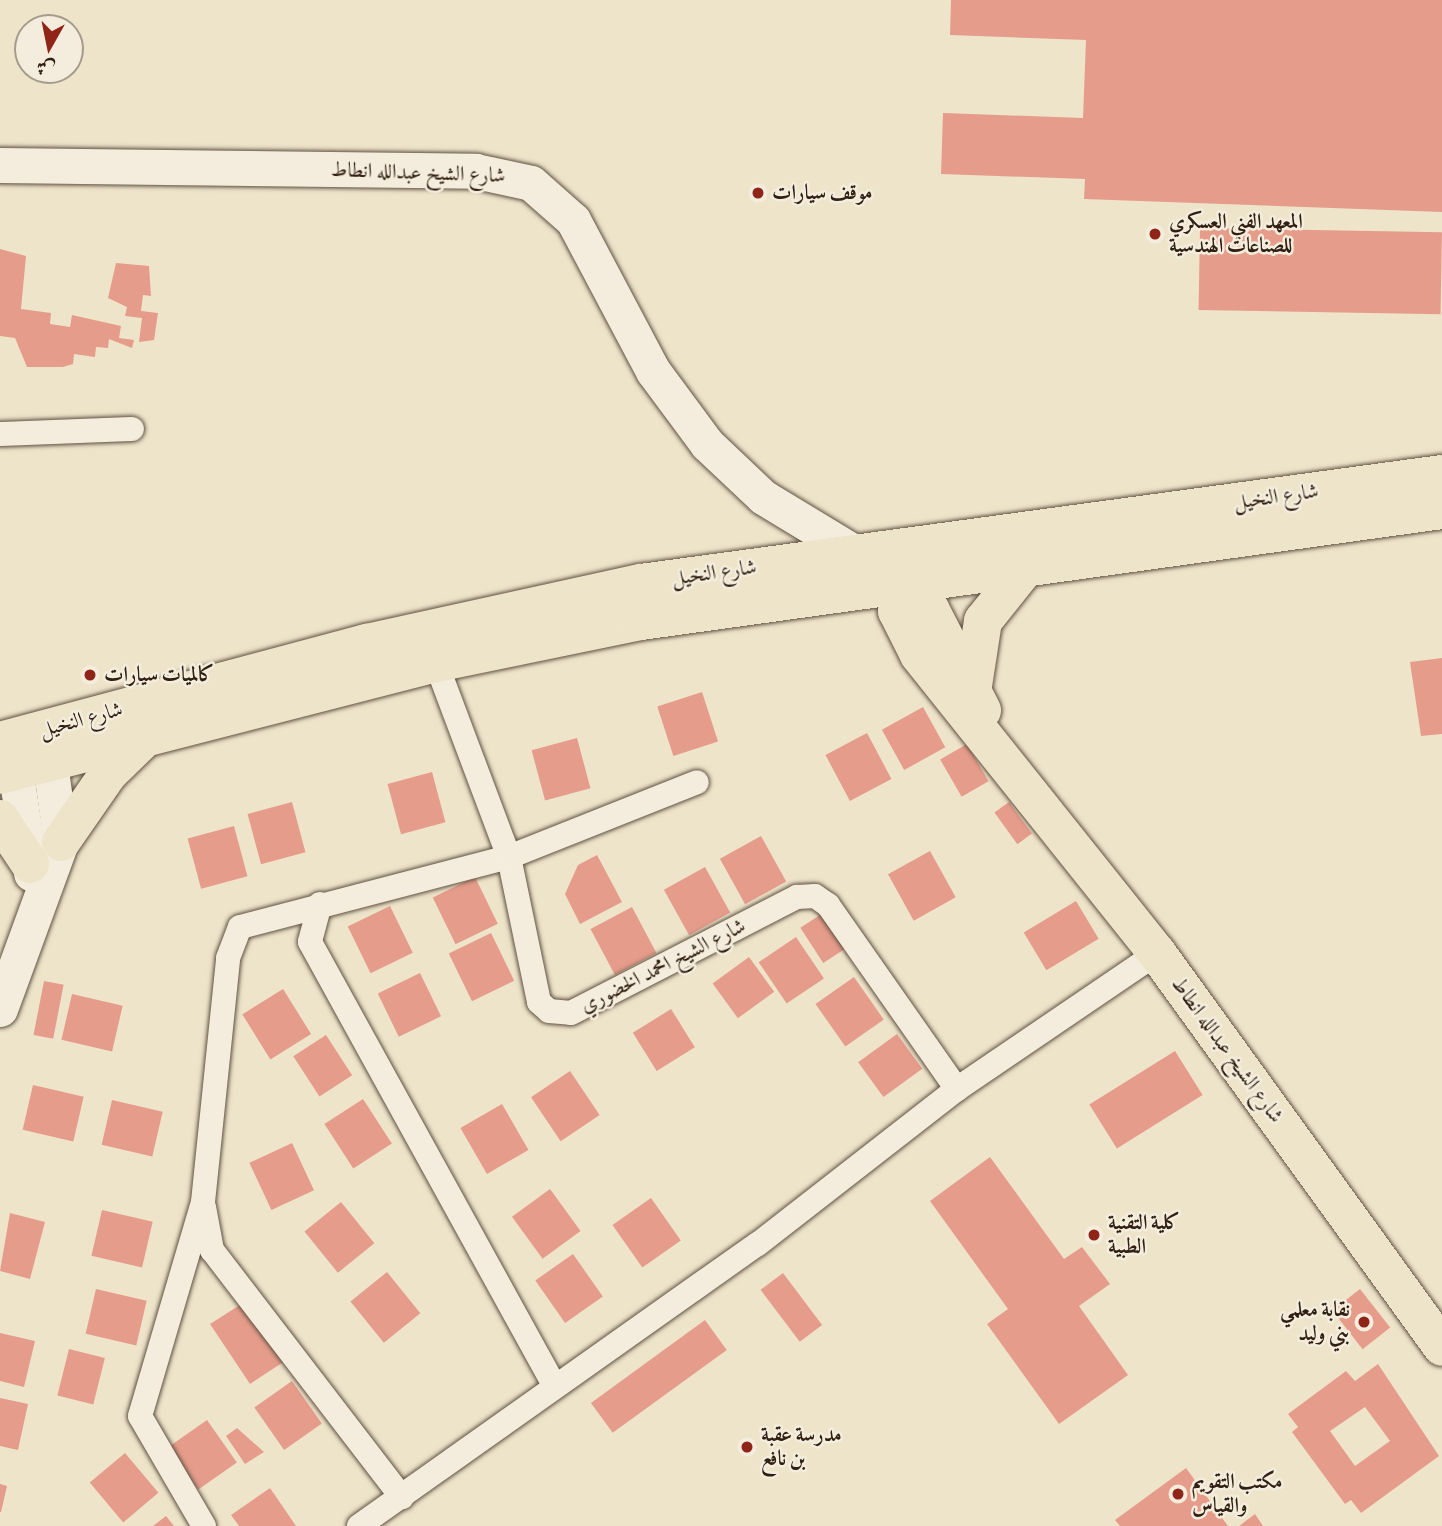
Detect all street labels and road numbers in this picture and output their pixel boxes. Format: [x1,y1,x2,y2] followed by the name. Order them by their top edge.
[330,157,506,189] street label: شارع الشيخ عبدالله انطاط
[1232,479,1320,515] street label: شارع النخيل
[670,555,758,591] street label: شارع النخيل
[36,697,126,743] street label: شارع النخيل
[576,913,750,1019] street label: شارع الشيخ امحمد الخضوري
[1165,972,1289,1128] street label: شارع الشيخ عبدالله انطاط

